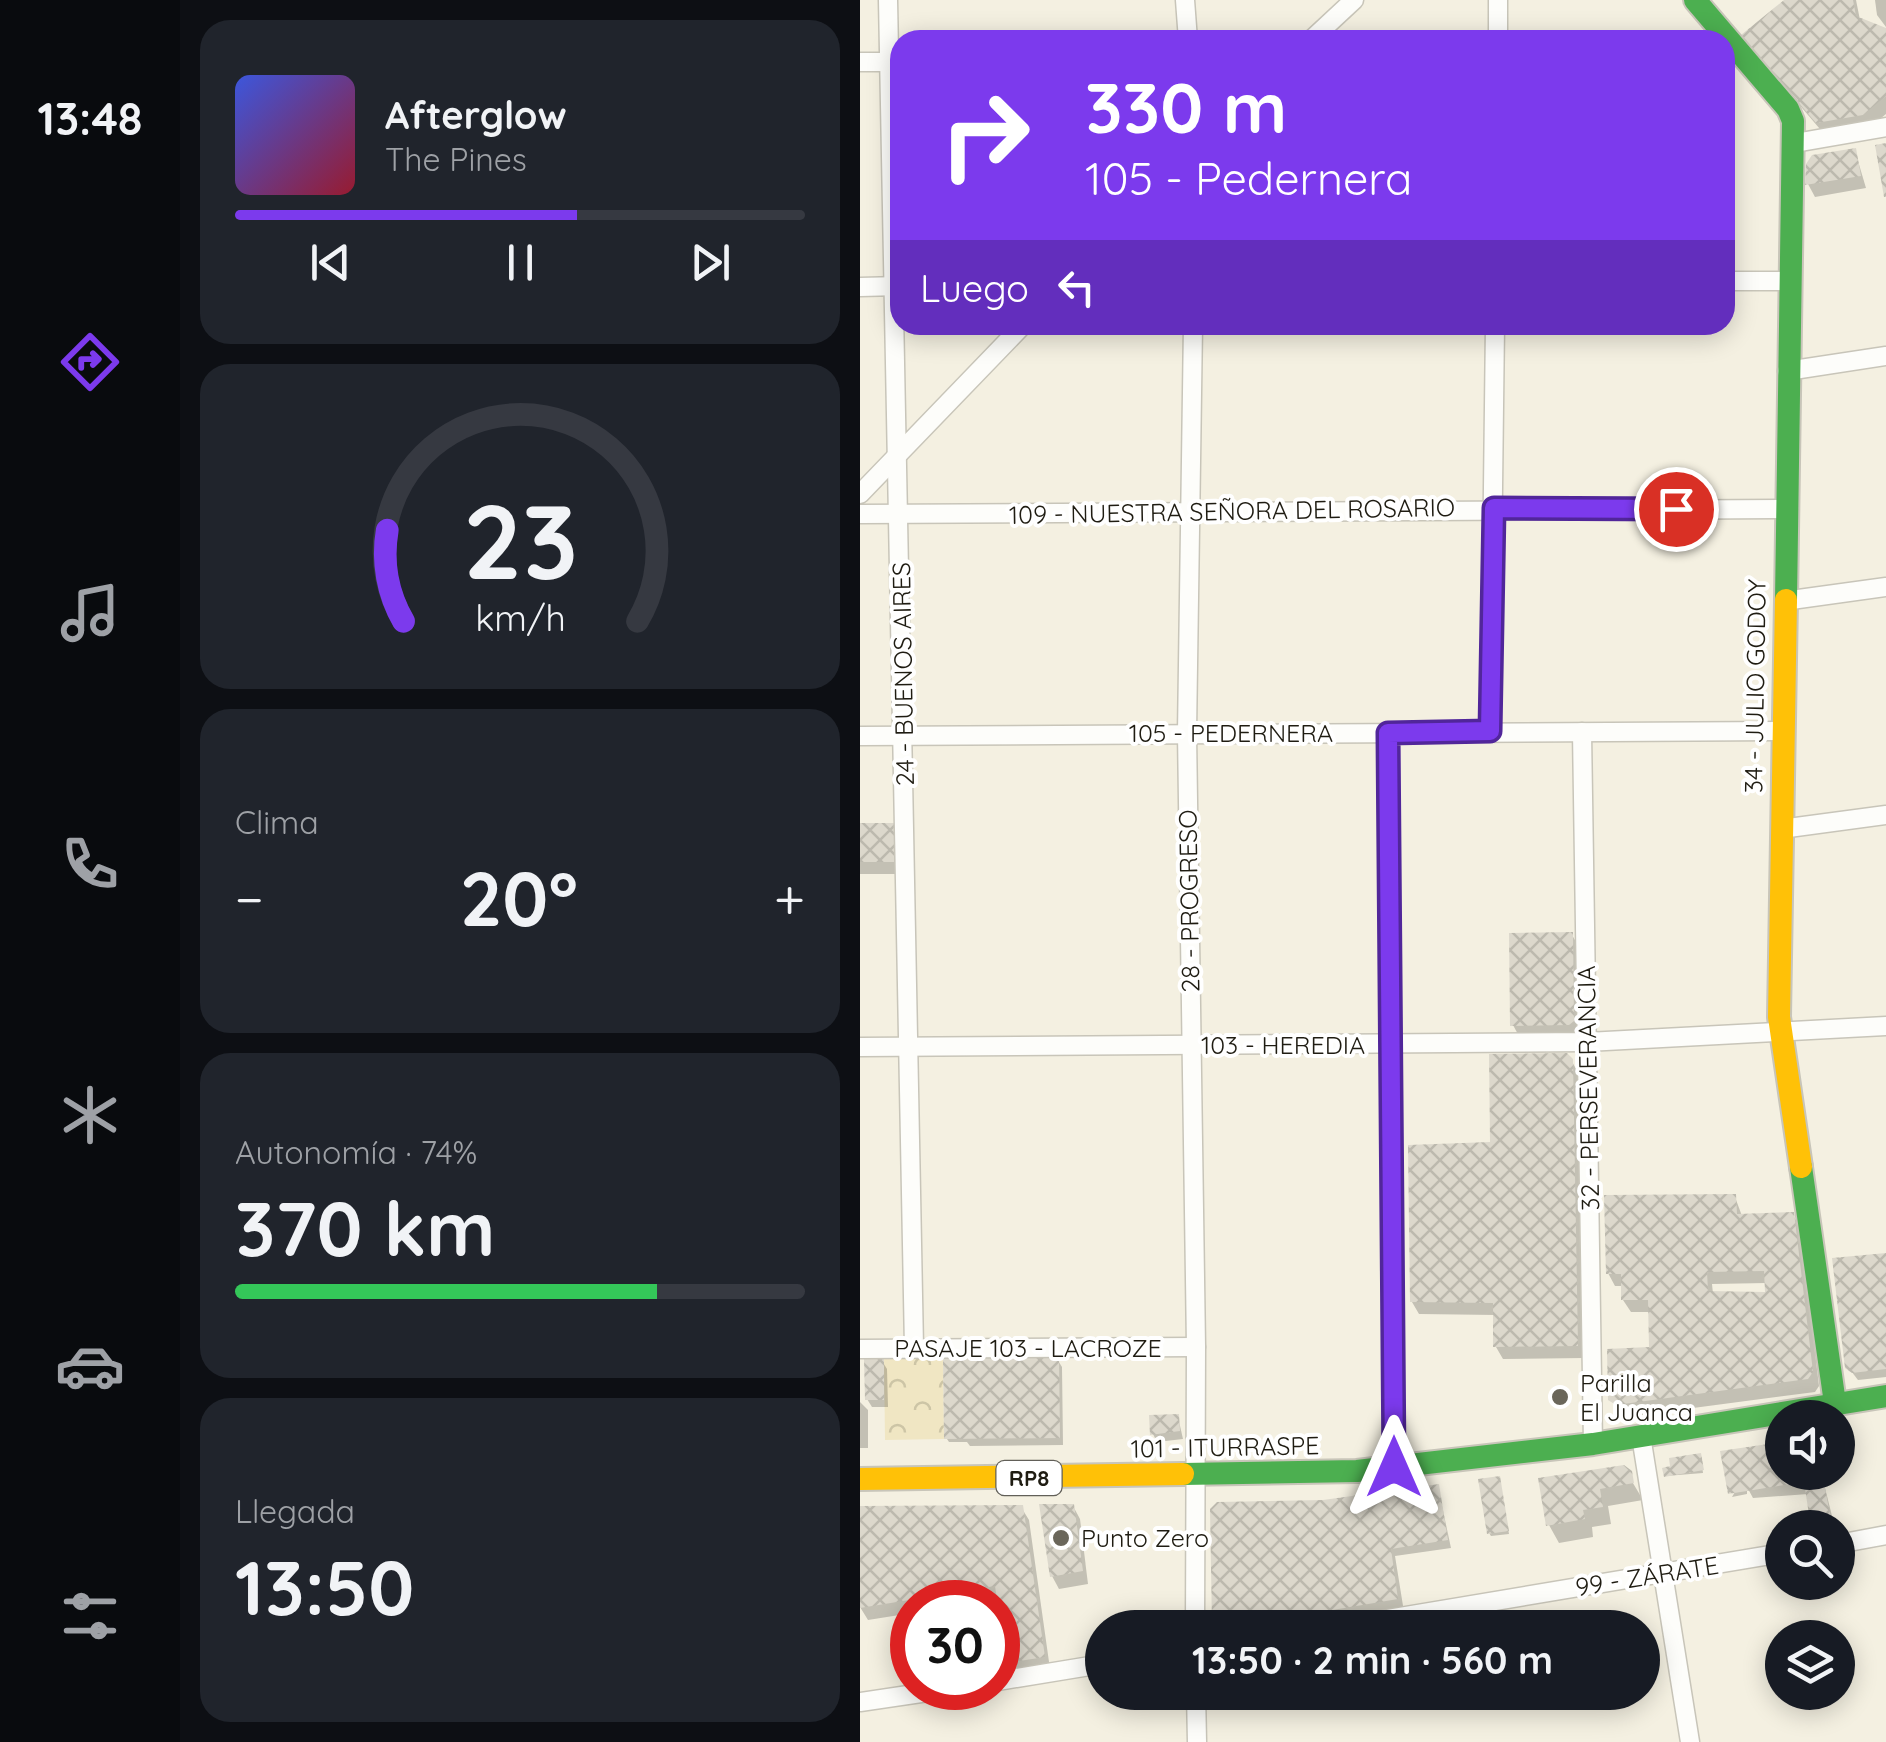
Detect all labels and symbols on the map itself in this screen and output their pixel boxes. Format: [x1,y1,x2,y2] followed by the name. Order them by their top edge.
[1634,467,1719,552] pin
[1009,491,1455,530] street label: 109 - NUESTRA SEÑORA DEL ROSARIO
[885,562,920,786] street label: 24 - BUENOS AIRES
[1737,579,1772,793] street label: 34 - JULIO GODOY
[1129,717,1333,748] street label: 105 - PEDERNERA
[1171,809,1206,993] street label: 28 - PROGRESO
[1570,965,1605,1211] street label: 32 - PERSEVERANCIA
[1201,1029,1365,1060] street label: 103 - HEREDIA
[894,1332,1162,1363] street label: PASAJE 103 - LACROZE
[1580,1367,1693,1427] place label: Parilla El Juanca
[1549,1386,1571,1408] marker: Parilla El Juanca
[1342,1415,1446,1519] position arrow
[1130,1429,1320,1464] street label: 101 - ITURRASPE
[996,1461,1062,1495] road number: RP8
[1081,1522,1209,1553] place label: Punto Zero
[1050,1527,1072,1549] marker: Punto Zero
[1573,1549,1721,1602] street label: 99 - ZÁRATE
[890,1580,1020,1710] speed limit sign: 30

